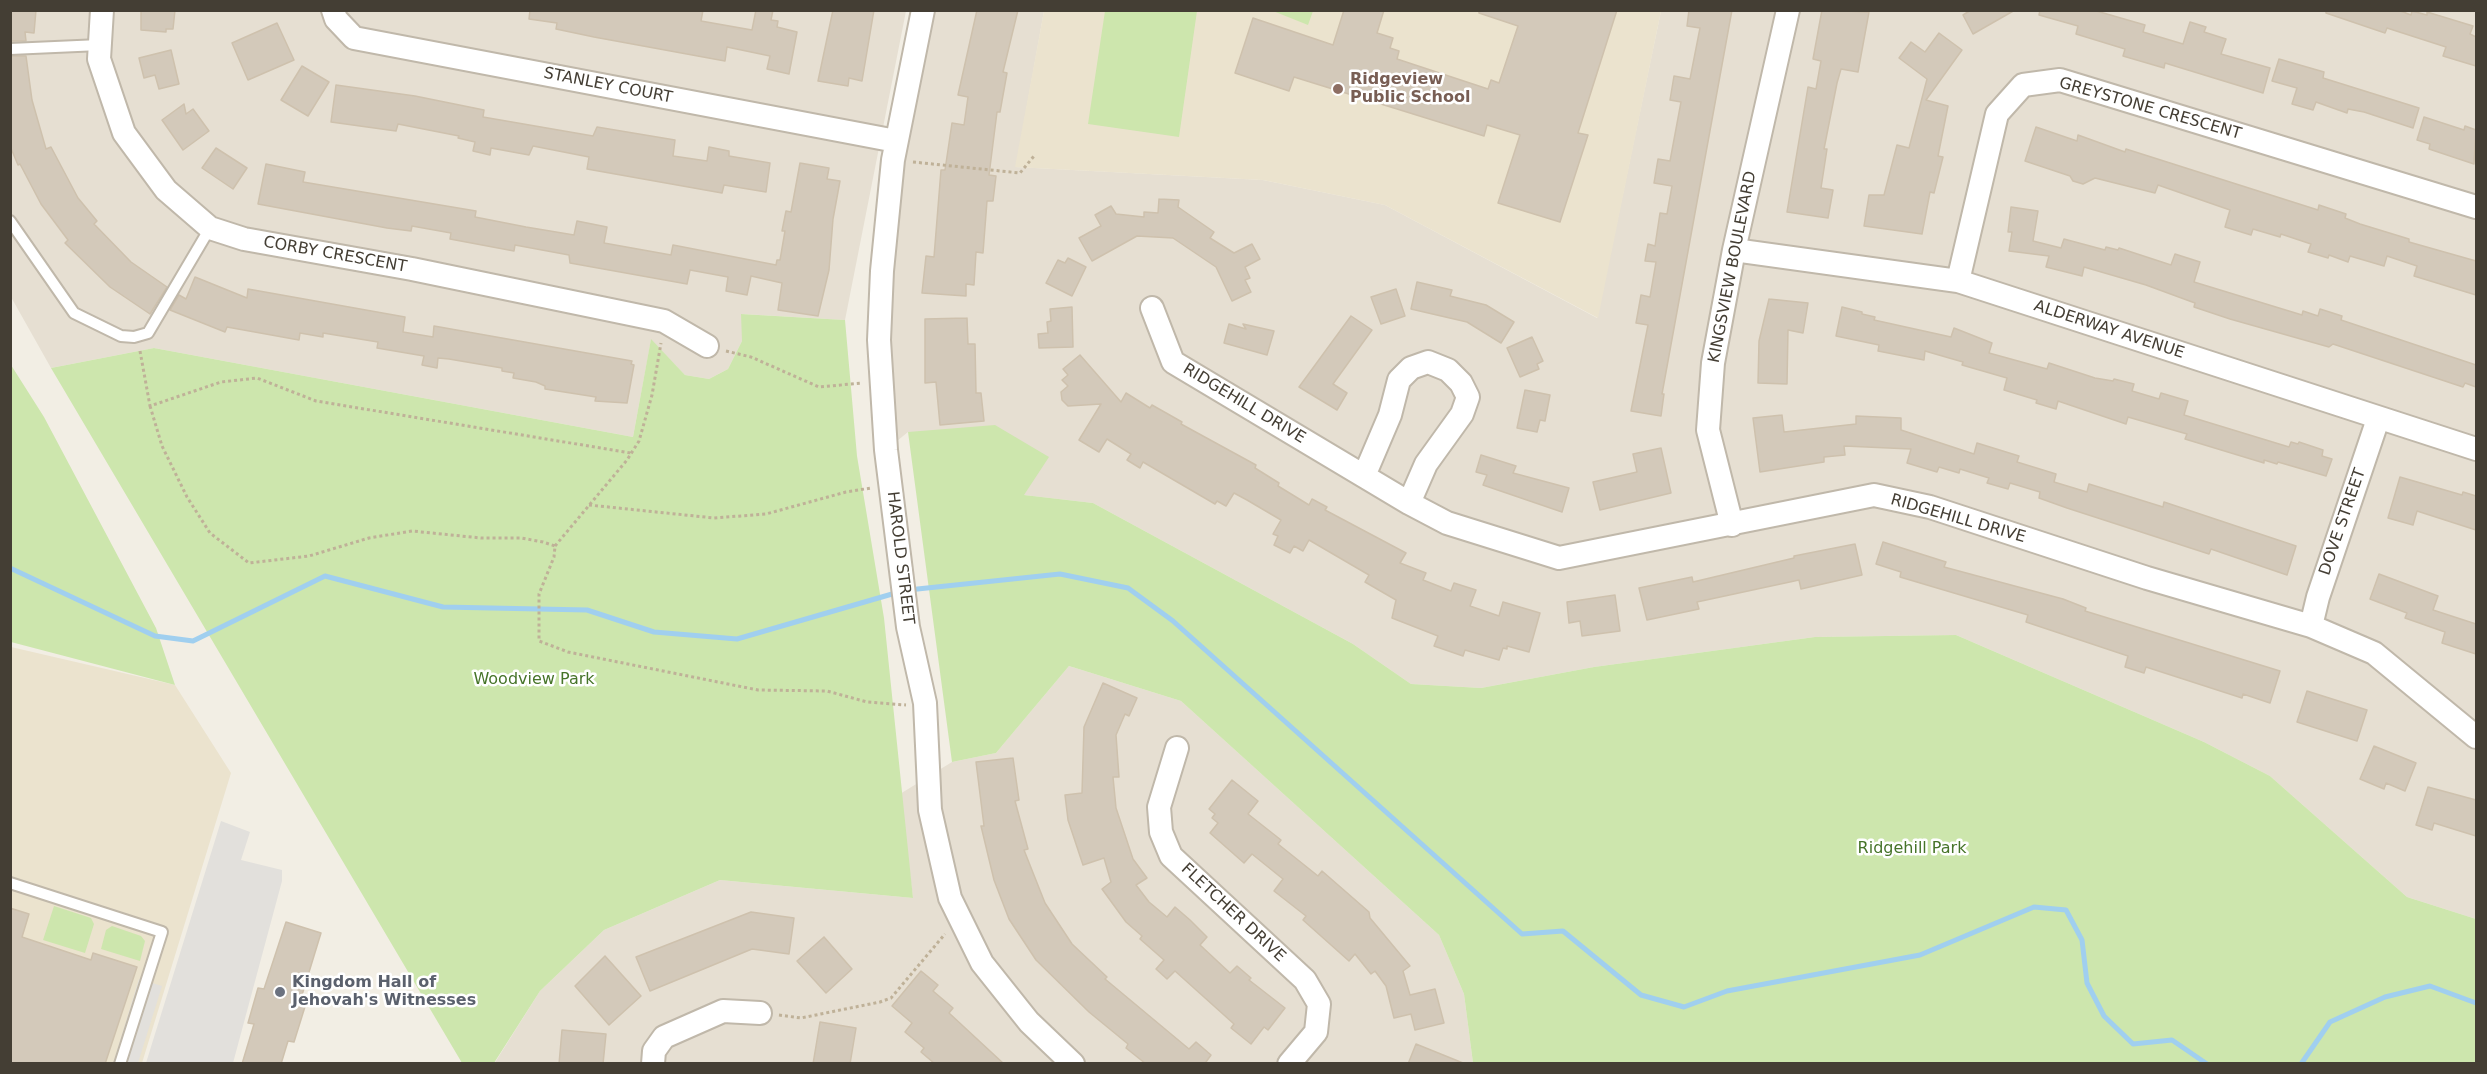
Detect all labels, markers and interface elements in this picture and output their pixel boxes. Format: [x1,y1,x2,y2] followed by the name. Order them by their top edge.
[542,64,674,108] street label: STANLEY COURT
[1350,70,1470,108] place label: Ridgeview Public School
[2057,74,2243,144] street label: GREYSTONE CRESCENT
[1331,82,1345,96] marker: Ridgeview Public School
[1705,170,1761,364] street label: KINGSVIEW BOULEVARD
[262,233,408,277] street label: CORBY CRESCENT
[2031,297,2187,363] street label: ALDERWAY AVENUE
[1179,360,1309,448] street label: RIDGEHILL DRIVE
[2316,466,2370,578] street label: DOVE STREET
[882,490,918,626] street label: HAROLD STREET
[1888,491,2028,547] street label: RIDGEHILL DRIVE
[473,670,595,690] park label: Woodview Park
[1858,839,1966,859] park label: Ridgehill Park
[1177,860,1289,966] street label: FLETCHER DRIVE
[292,973,476,1011] place label: Kingdom Hall of Jehovah's Witnesses
[273,985,287,999] marker: Kingdom Hall of Jehovah's Witnesses

